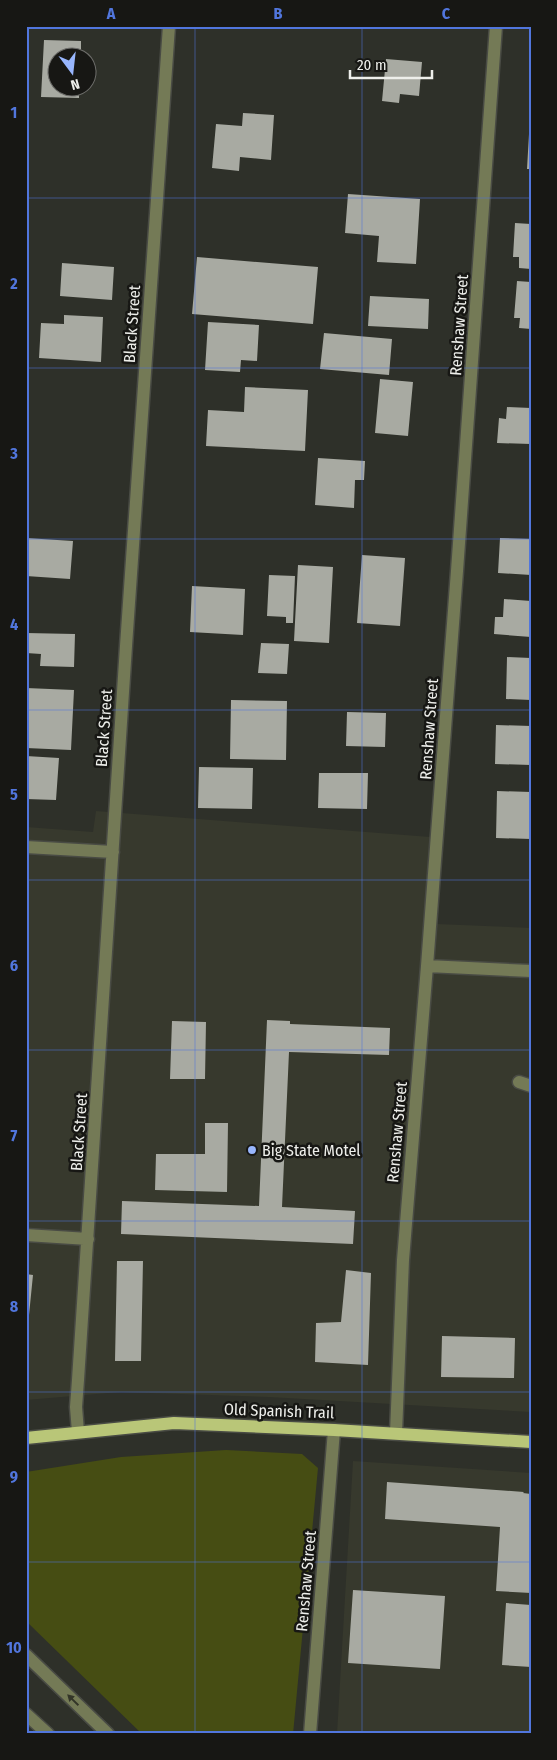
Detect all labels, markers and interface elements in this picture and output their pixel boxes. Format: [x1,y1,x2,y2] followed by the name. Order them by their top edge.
[106,4,116,23] text: A
[274,4,283,23] text: B
[442,4,451,23] text: C
[48,48,98,98] north arrow
[350,48,432,80] scale bar
[357,56,387,74] text: 20 m
[69,75,81,93] text: N
[11,103,17,122] text: 1
[446,273,472,376] street label: Renshaw Street
[9,274,18,293] text: 2
[120,284,144,364] street label: Black Street
[9,444,18,463] text: 3
[10,615,18,634] text: 4
[416,677,442,780] street label: Renshaw Street
[92,688,116,768] street label: Black Street
[10,785,18,804] text: 5
[10,956,18,975] text: 6
[383,1080,411,1183] street label: Renshaw Street
[67,1092,91,1172] street label: Black Street
[11,1126,18,1145] text: 7
[262,1141,361,1160] place label: Big State Motel
[246,1144,258,1156] marker: Big State Motel
[10,1297,19,1316] text: 8
[224,1400,334,1422] street label: Old Spanish Trail
[10,1467,18,1486] text: 9
[292,1529,320,1632] street label: Renshaw Street
[6,1638,22,1657] text: 10
[67,1694,79,1706] one-way arrow

